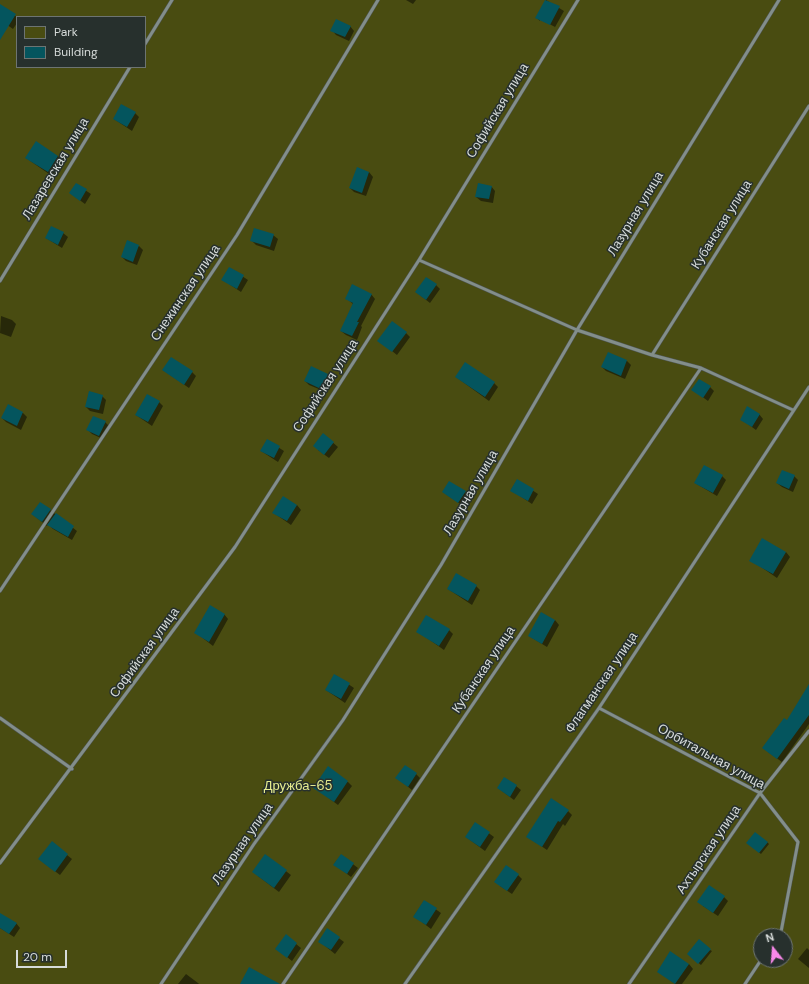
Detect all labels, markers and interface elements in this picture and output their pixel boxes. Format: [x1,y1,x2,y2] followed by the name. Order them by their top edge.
[16,16,146,68] legend
[54,24,78,40] text: Park
[54,44,98,60] text: Building
[464,61,532,161] street label: Софийская улица
[19,115,93,223] street label: Лазаревская улица
[605,169,667,259] street label: Лазурная улица
[688,178,756,272] street label: Кубанская улица
[148,242,224,344] street label: Снежинская улица
[290,337,362,435] street label: Софийская улица
[440,448,502,538] street label: Лазурная улица
[107,605,183,701] street label: Софийская улица
[449,623,519,717] street label: Кубанская улица
[562,630,642,736] street label: Флагманская улица
[655,721,767,793] street label: Орбитальная улица
[264,779,332,795] park label: Дружба-65
[209,800,277,888] street label: Лазурная улица
[674,803,744,897] street label: Ахтырская улица
[753,928,793,968] north arrow
[764,930,776,945] text: N
[18,942,69,968] scale bar
[23,949,52,965] text: 20 m

